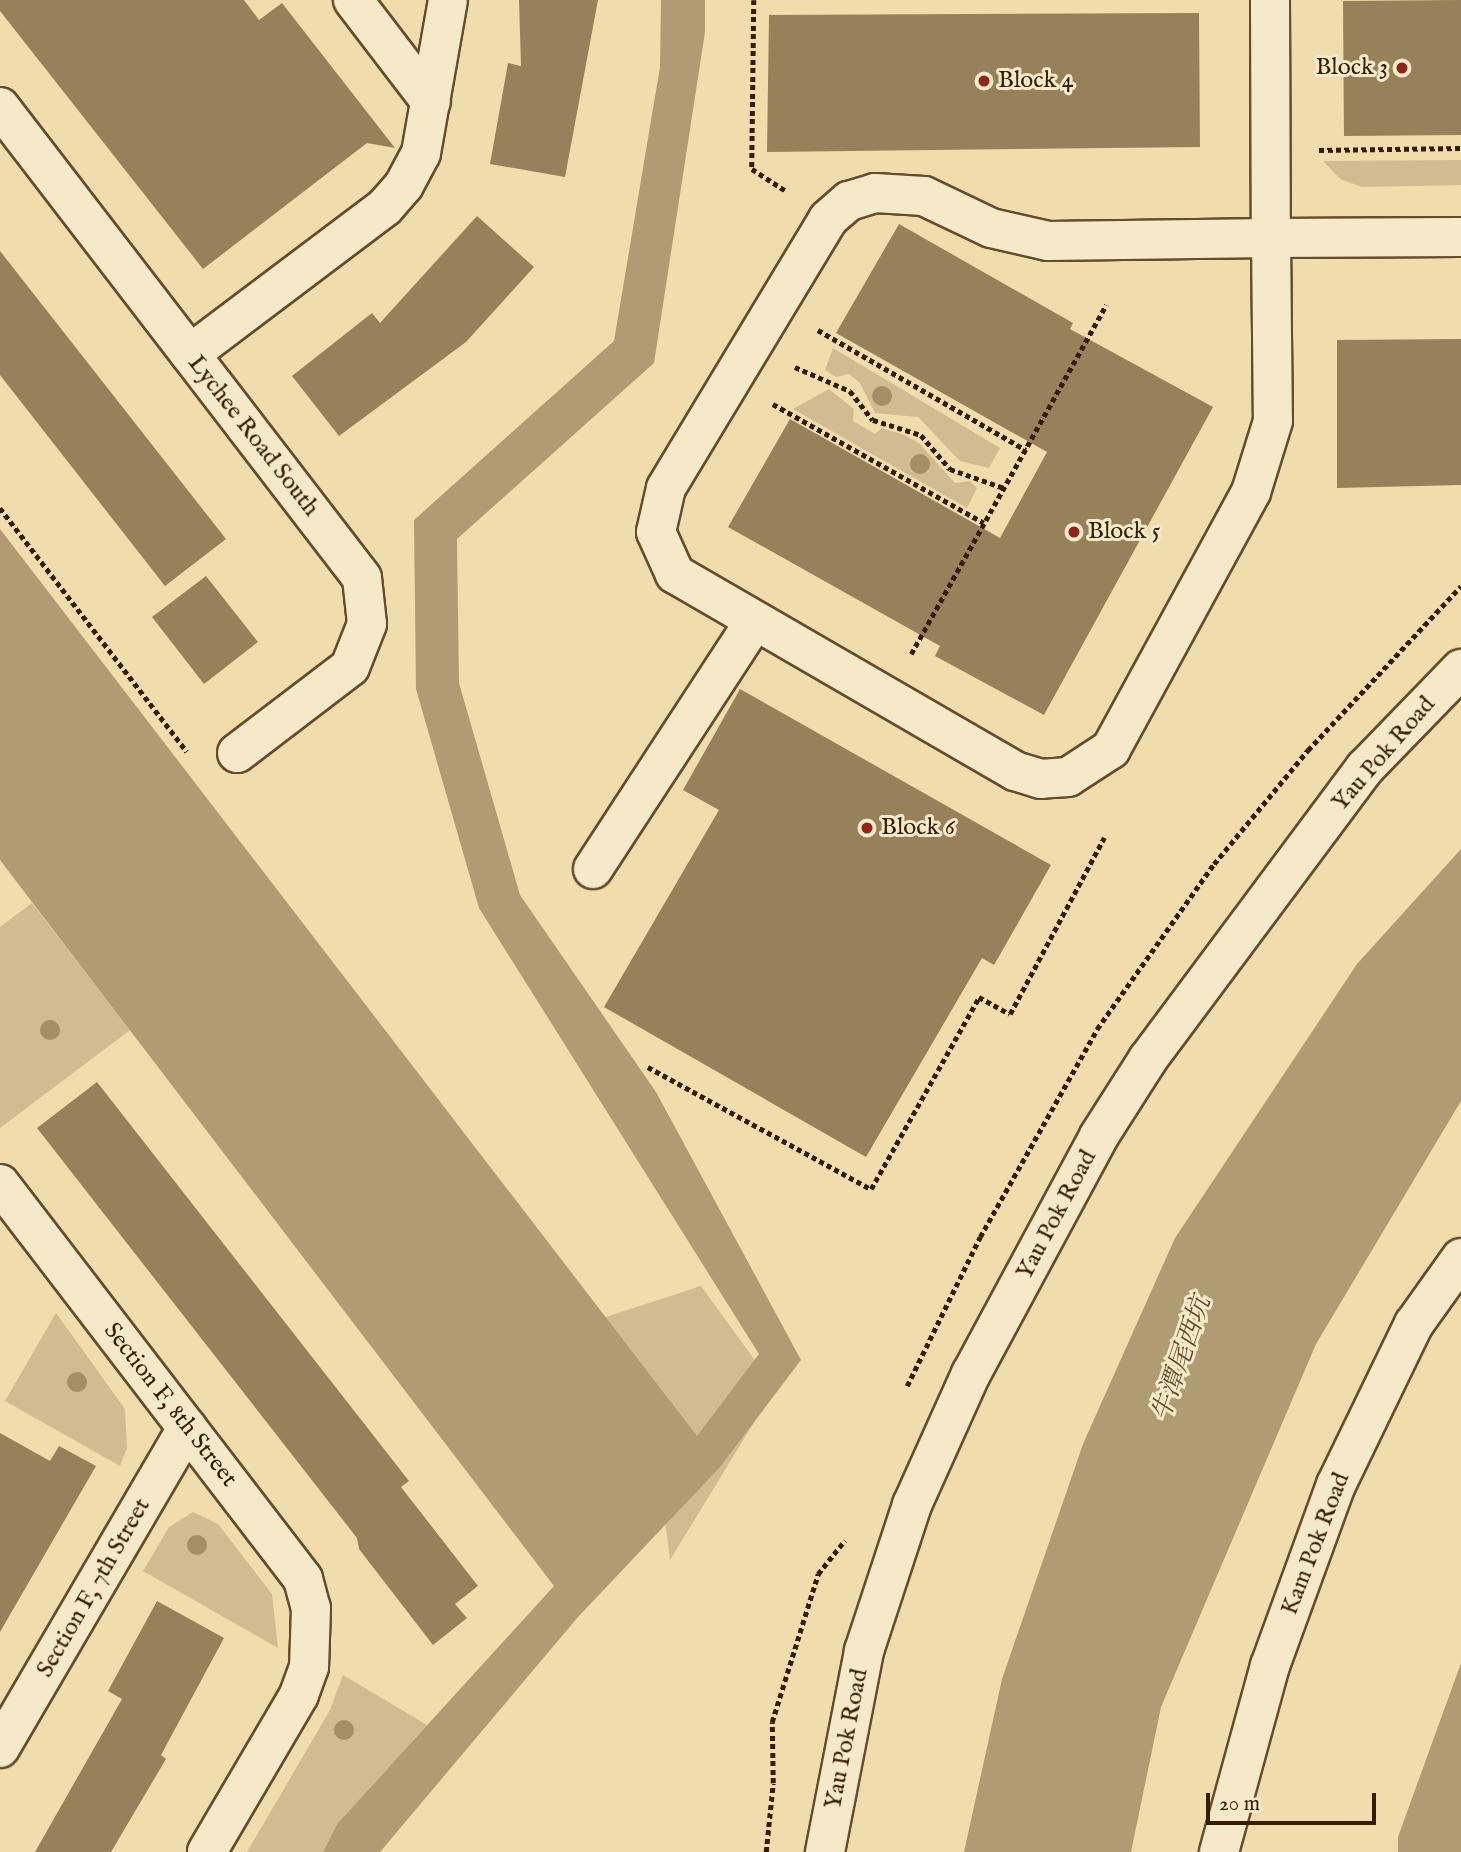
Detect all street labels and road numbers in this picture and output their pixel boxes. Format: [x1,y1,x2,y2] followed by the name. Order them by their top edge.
[181,350,325,522] street label: Lychee Road South
[1326,691,1442,817] street label: Yau Pok Road
[1011,1145,1103,1285] street label: Yau Pok Road
[97,1317,243,1493] street label: Section F, 8th Street
[1276,1469,1356,1619] street label: Kam Pok Road
[31,1493,157,1683] street label: Section F, 7th Street
[819,1666,875,1812] street label: Yau Pok Road

